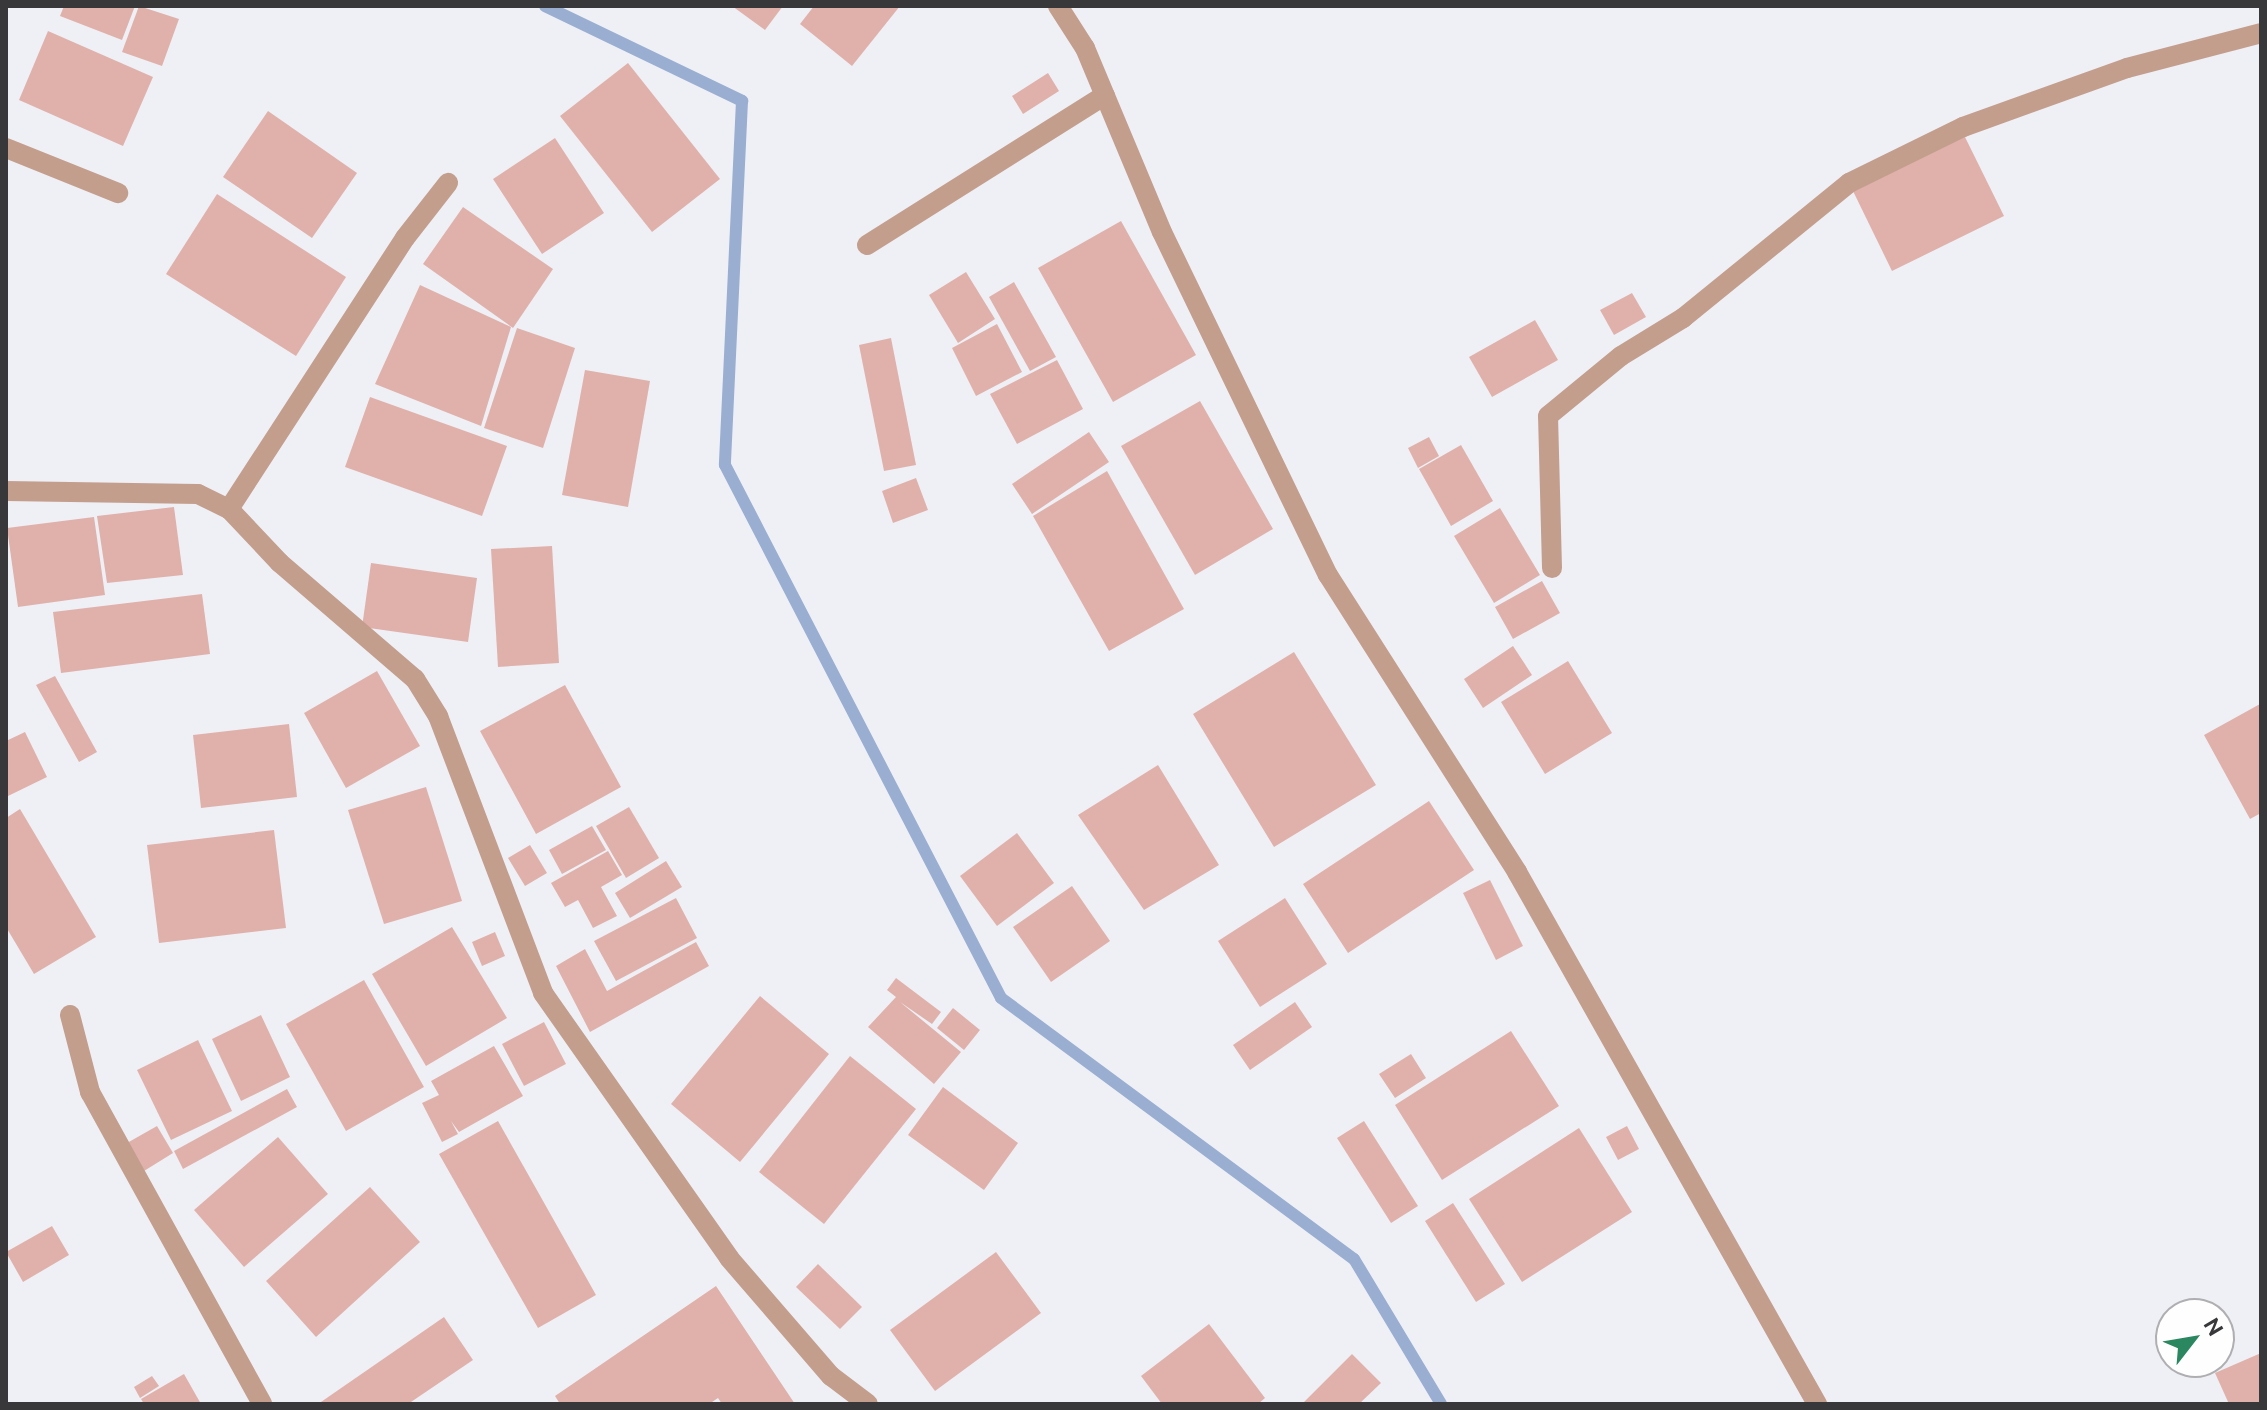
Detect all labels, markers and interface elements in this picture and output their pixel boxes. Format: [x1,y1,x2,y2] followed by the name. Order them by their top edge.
[2155,1298,2235,1378] north arrow
[2199,1313,2229,1340] text: N

